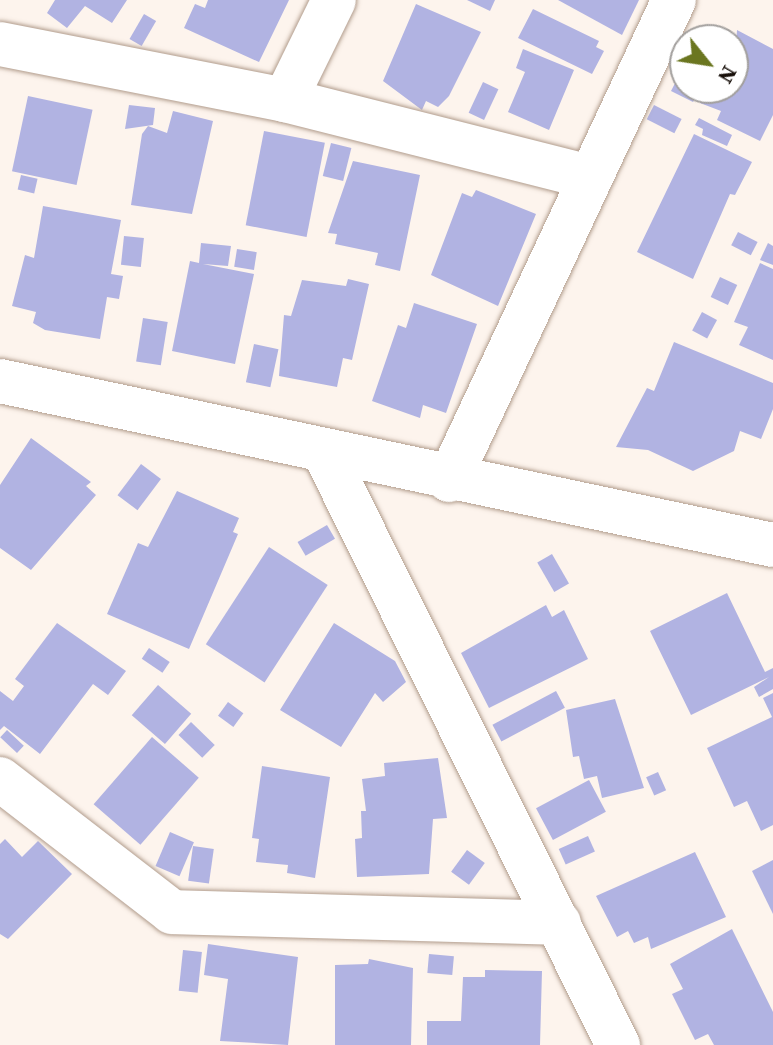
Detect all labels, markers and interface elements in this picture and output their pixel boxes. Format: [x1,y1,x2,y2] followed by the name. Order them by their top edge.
[669,24,749,104] north arrow
[711,61,745,89] text: N

